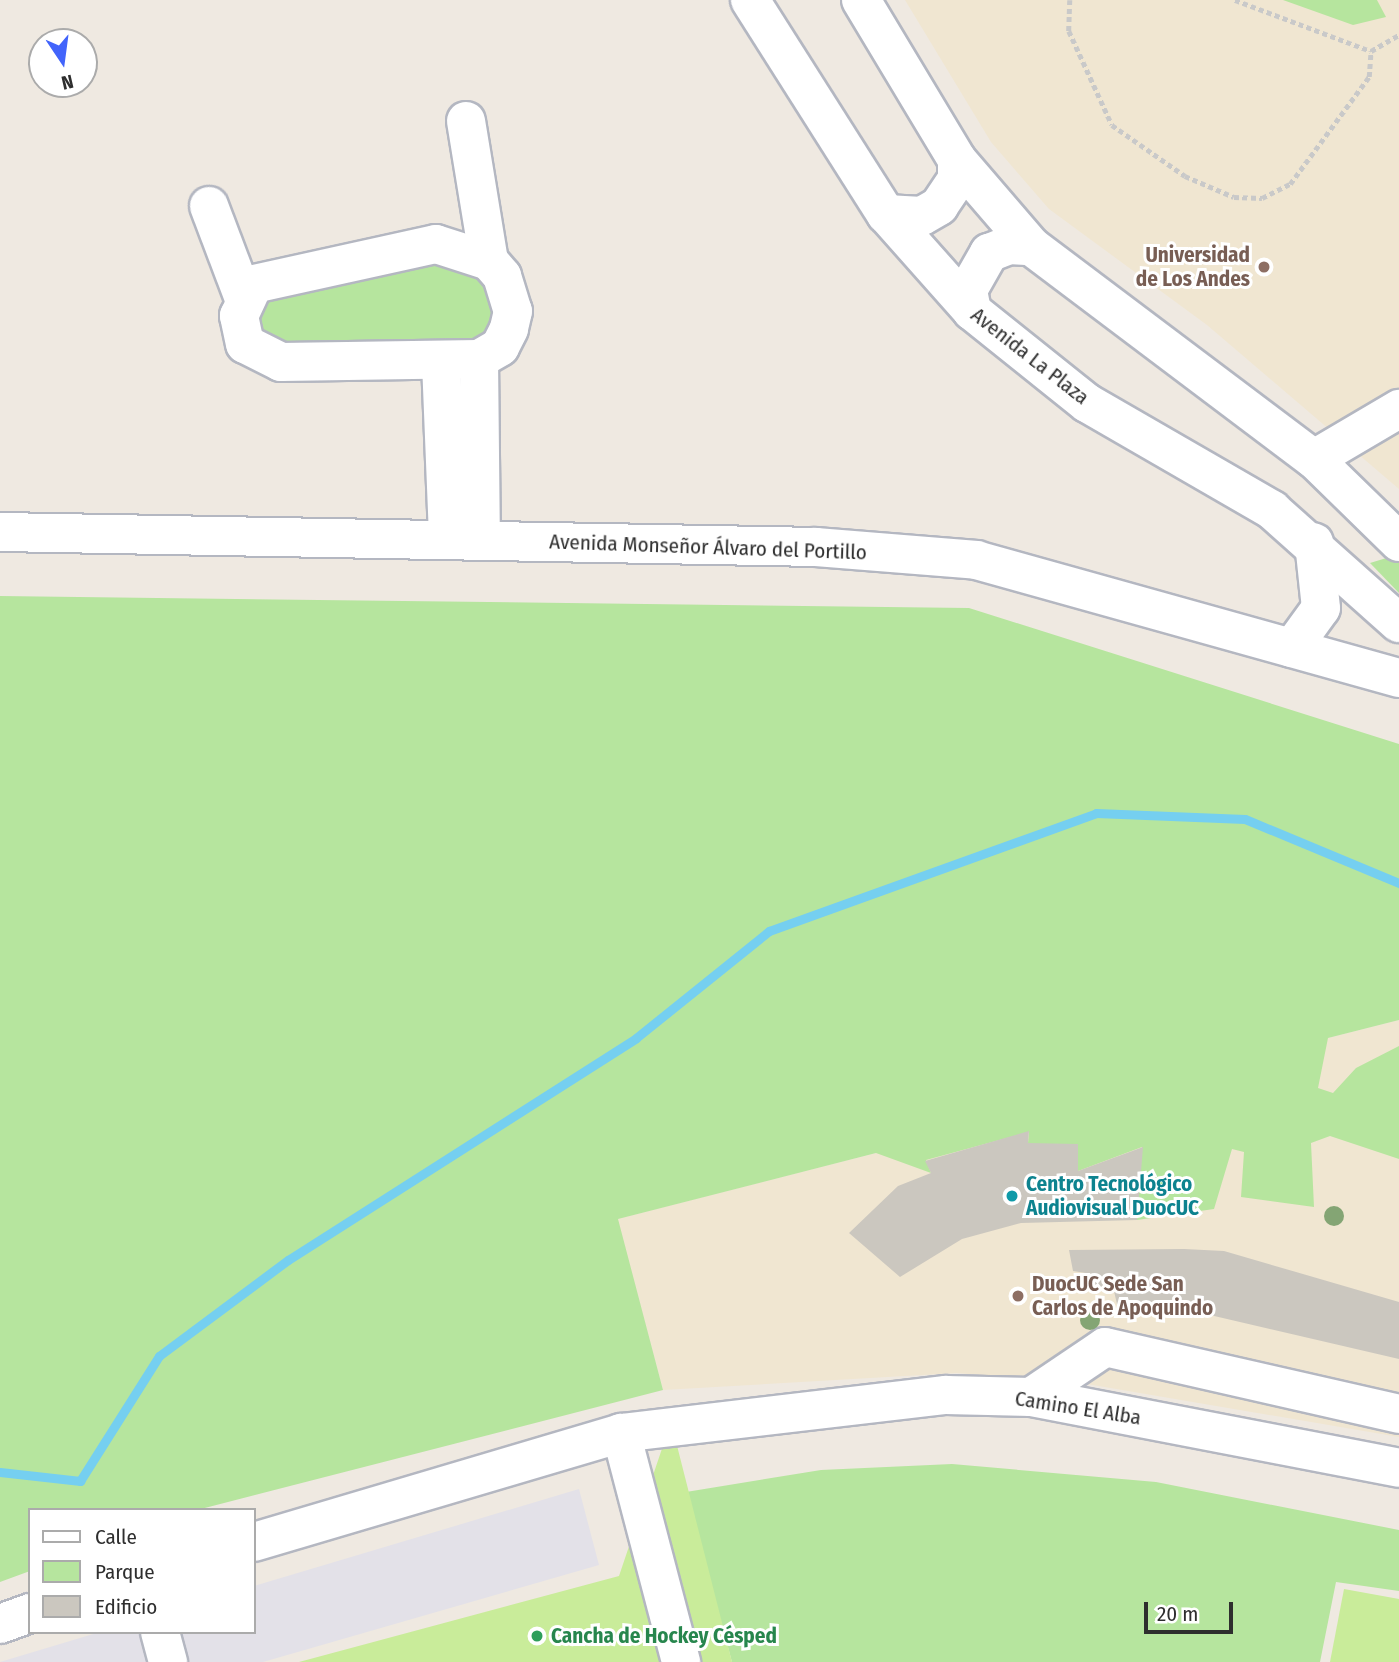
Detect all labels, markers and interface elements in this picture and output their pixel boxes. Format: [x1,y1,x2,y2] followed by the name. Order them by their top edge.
[28,28,98,98] north arrow
[59,70,76,94] text: N
[1136,242,1250,292] place label: Universidad de Los Andes
[1256,259,1272,275] marker: Universidad de Los Andes
[966,302,1094,410] street label: Avenida La Plaza
[549,529,867,565] street label: Avenida Monseñor Álvaro del Portillo
[1026,1171,1199,1221] place label: Centro Tecnológico Audiovisual DuocUC
[1004,1188,1020,1204] marker: Centro Tecnológico Audiovisual DuocUC
[1032,1271,1213,1321] place label: DuocUC Sede San Carlos de Apoquindo
[1010,1288,1026,1304] marker: DuocUC Sede San Carlos de Apoquindo
[1013,1386,1143,1430] street label: Camino El Alba
[28,1508,256,1634] legend
[95,1524,137,1550] text: Calle
[95,1559,155,1585] text: Parque
[1147,1588,1236,1632] scale bar
[95,1594,157,1620] text: Edificio
[1157,1601,1198,1627] text: 20 m
[551,1623,777,1649] place label: Cancha de Hockey Césped
[529,1628,545,1644] marker: Cancha de Hockey Césped

